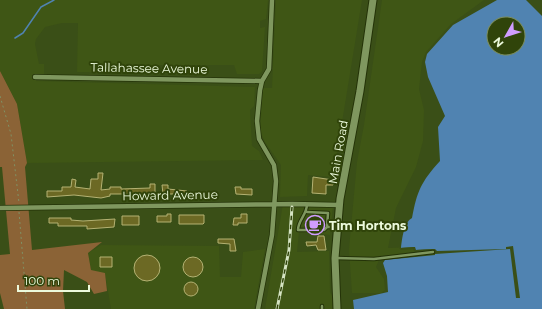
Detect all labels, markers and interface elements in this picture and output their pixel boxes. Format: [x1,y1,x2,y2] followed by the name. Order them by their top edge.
[486,16,526,56] north arrow
[490,34,506,50] text: N
[90,59,208,77] street label: Tallahassee Avenue
[325,119,351,185] street label: Main Road
[122,187,218,203] street label: Howard Avenue
[304,214,326,236] cafe icon: Tim Hortons
[329,218,407,233] place label: Tim Hortons
[18,267,89,293] scale bar
[24,273,60,288] text: 100 m

